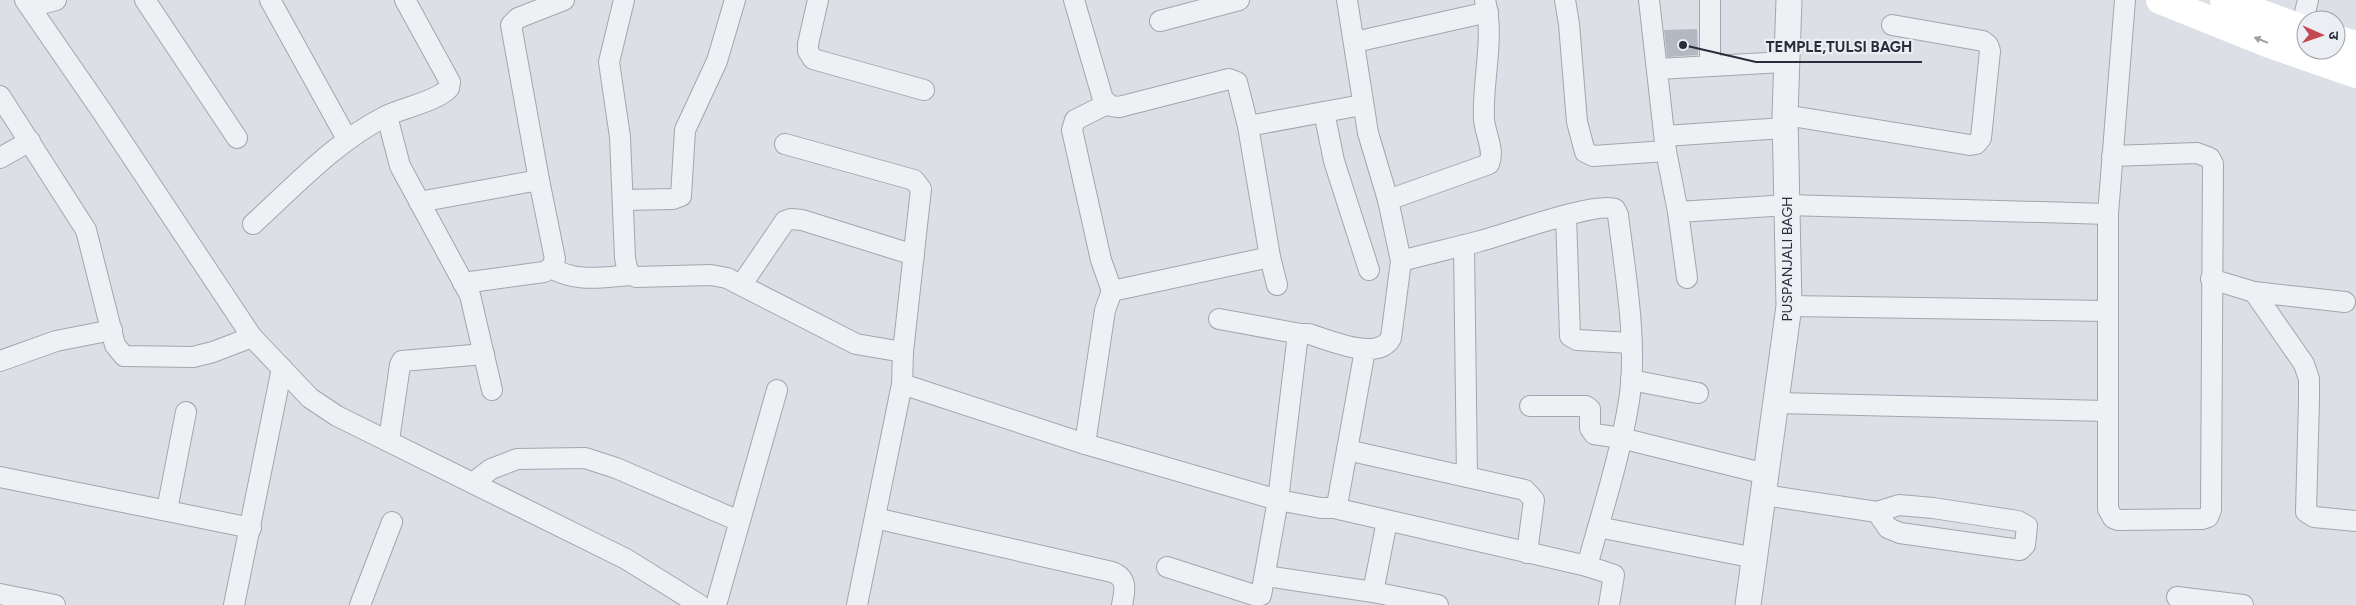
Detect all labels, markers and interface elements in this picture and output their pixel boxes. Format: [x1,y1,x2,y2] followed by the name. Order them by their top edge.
[2296,10,2346,60] north arrow
[2325,31,2342,41] text: उ
[1756,32,1922,62] callout: TEMPLE,TULSI BAGH
[2253,36,2268,44] one-way arrow
[1766,38,1912,56] text: TEMPLE,TULSI BAGH
[1779,196,1796,322] street label: PUSPANJALI BAGH

